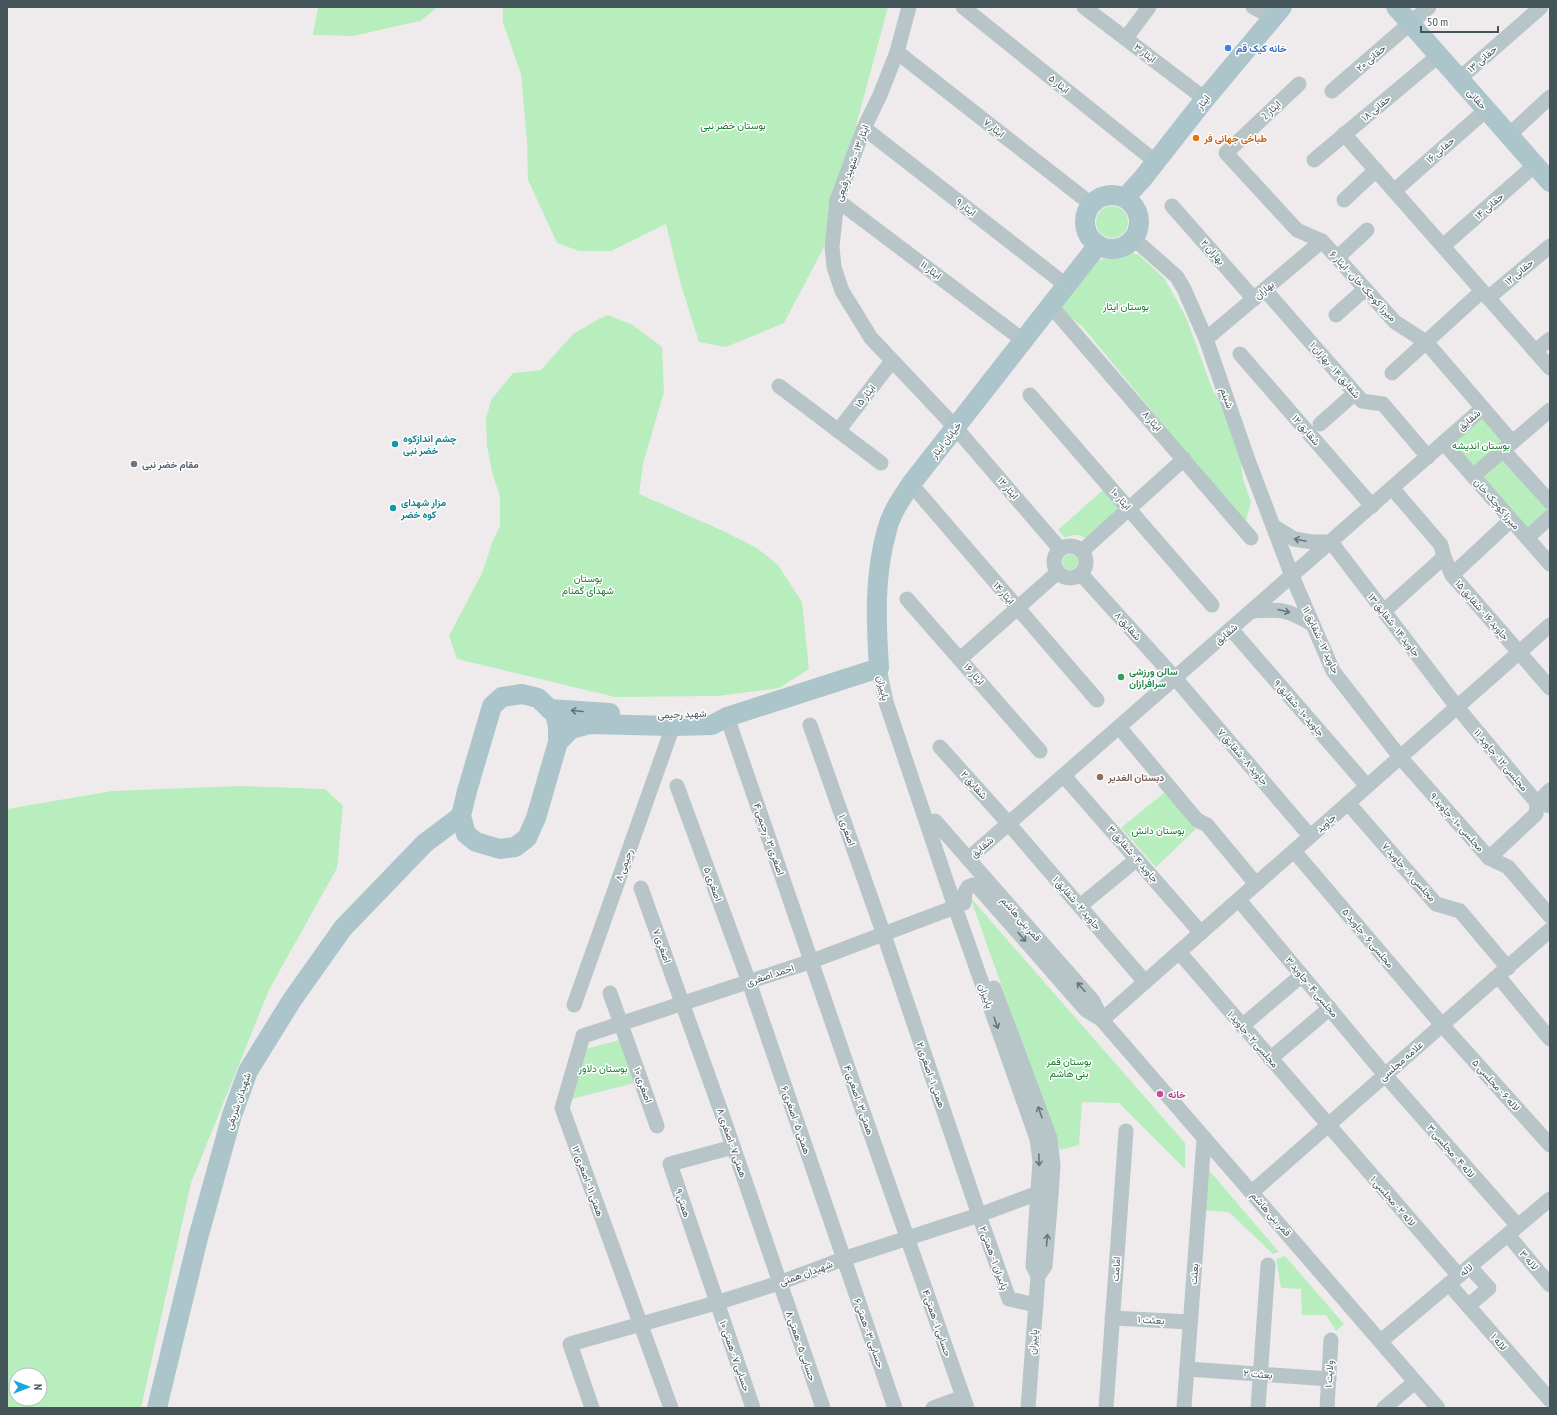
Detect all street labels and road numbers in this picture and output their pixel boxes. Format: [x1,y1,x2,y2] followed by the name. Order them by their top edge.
[1131,41,1159,65] street label: ایثار ۳
[1353,41,1389,74] street label: حقانی ۲۰
[1464,42,1500,75] street label: حقانی ۱۳
[1046,72,1072,96] street label: ایثار ۵
[1464,86,1490,112] street label: حقانی
[1193,92,1213,113] street label: ایثار
[1359,92,1394,124] street label: حقانی ۱۸
[1259,98,1283,122] street label: ایثار 2
[981,116,1007,140] street label: ایثار ۷
[832,123,872,203] street label: ایثار ۱۳ - شهید رفیعی
[1423,134,1457,166] street label: حقانی ۱۶
[1472,190,1506,222] street label: حقانی ۱۴
[953,195,979,219] street label: ایثار ۹
[1198,237,1228,267] street label: بهاران ۲
[1326,248,1399,325] street label: میرزا کوچک خان - ایثار ۶
[1502,256,1536,288] street label: حقانی ۱۲
[918,258,944,282] street label: ایثار ۱۱
[1251,278,1277,302] street label: بهاران
[1307,339,1363,401] street label: شقایق ۱۴ - بهاران ۱
[852,382,878,410] street label: ایثار ۱۵
[1217,386,1237,410] street label: شبنم
[1455,406,1483,434] street label: شقایق
[1139,408,1165,434] street label: ایثار ۸
[1289,412,1323,448] street label: شقایق ۱۲
[927,419,964,462] street label: خیابان ایثار
[995,474,1021,502] street label: ایثار ۱۲
[1471,476,1523,533] street label: میرزا کوچک خان
[1108,485,1134,513] street label: ایثار ۱۰
[1452,577,1512,643] street label: جاوید ۱۶ - شقایق ۱۵
[991,579,1017,607] street label: ایثار ۱۴
[1365,591,1423,660] street label: جاوید ۱۴ - شقایق ۱۳
[1300,604,1342,676] street label: جاوید ۱۲ - شقایق ۱۱
[1112,609,1144,643] street label: شقایق ۸
[1212,620,1240,648] street label: شقایق
[961,660,987,688] street label: ایثار ۱۶
[873,674,892,702] street label: پاییزان
[1271,677,1327,739] street label: جاوید ۱۰ - شقایق ۹
[657,707,707,721] street label: شهید رحیمی
[1215,726,1271,788] street label: جاوید ۸ - شقایق ۷
[1471,726,1531,794] street label: مجلسی ۱۲ - جاوید ۱۱
[958,768,990,802] street label: شقایق ۲
[1427,790,1487,854] street label: مجلسی ۱۰ - جاوید ۹
[751,801,787,877] street label: اصغری ۳ - رحیمی ۴
[1313,811,1339,835] street label: جاوید
[836,813,858,847] street label: اصغری ۱
[1105,823,1162,885] street label: جاوید ۴ - شقایق ۳
[968,833,996,861] street label: شقایق
[1379,840,1439,904] street label: مجلسی ۸ - جاوید ۷
[612,847,636,883] street label: رحیمی ۸
[701,865,725,903] street label: اصغری ۵
[1050,873,1104,933] street label: جاوید ۲ - شقایق ۱
[998,894,1044,944] street label: قمر بنی هاشم
[1339,906,1397,970] street label: مجلسی ۶ - جاوید ۵
[650,927,674,965] street label: اصغری ۷
[1283,954,1341,1020] street label: مجلسی ۴ - جاوید ۳
[744,961,796,989] street label: احمد اصغری
[975,982,996,1010] street label: پاییزان
[1225,1008,1281,1070] street label: مجلسی ۲ - جاوید ۱
[1376,1038,1426,1084] street label: علامه مجلسی
[914,1040,948,1110] street label: همتی ۱ - اصغری ۲
[1469,1056,1523,1114] street label: لاله ۶ - مجلسی ۵
[841,1063,877,1137] street label: همتی ۳ - اصغری ۴
[631,1066,655,1104] street label: اصغری ۱۰
[222,1071,254,1131] street label: شهیدان شریفی
[778,1084,814,1156] street label: همتی ۵ - اصغری ۶
[714,1107,750,1179] street label: همتی ۷ - اصغری ۸
[1424,1121,1478,1181] street label: لاله ۴ - مجلسی ۳
[569,1144,607,1218] street label: همتی ۱۱ - اصغری ۱۲
[1368,1173,1418,1229] street label: لاله ۲ - مجلسی ۱
[672,1187,694,1219] street label: همتی ۹
[1248,1189,1294,1239] street label: قمر بنی هاشم
[976,1224,1012,1292] street label: پاییزان ۱ - همتی ۲
[1517,1247,1541,1273] street label: لاله ۳
[1109,1256,1123,1282] street label: امامت
[778,1257,835,1289] street label: شهیدان همتی
[1457,1261,1475,1279] street label: لاله
[1187,1263,1201,1285] street label: بعثت
[919,1288,955,1359] street label: حسابی ۱ - همتی ۴
[851,1296,887,1370] street label: حسابی ۳ - همتی ۶
[783,1309,819,1383] street label: حسابی ۵ - همتی ۸
[1137,1313,1165,1327] street label: بعثت ۱
[717,1319,753,1394] street label: حسابی ۷ - همتی ۱۰
[1026,1329,1041,1355] street label: پاییزان
[1488,1331,1510,1353] street label: لاله ۱
[1322,1360,1336,1388] street label: ولایت ۱
[1243,1367,1273,1381] street label: بعثت ۲

